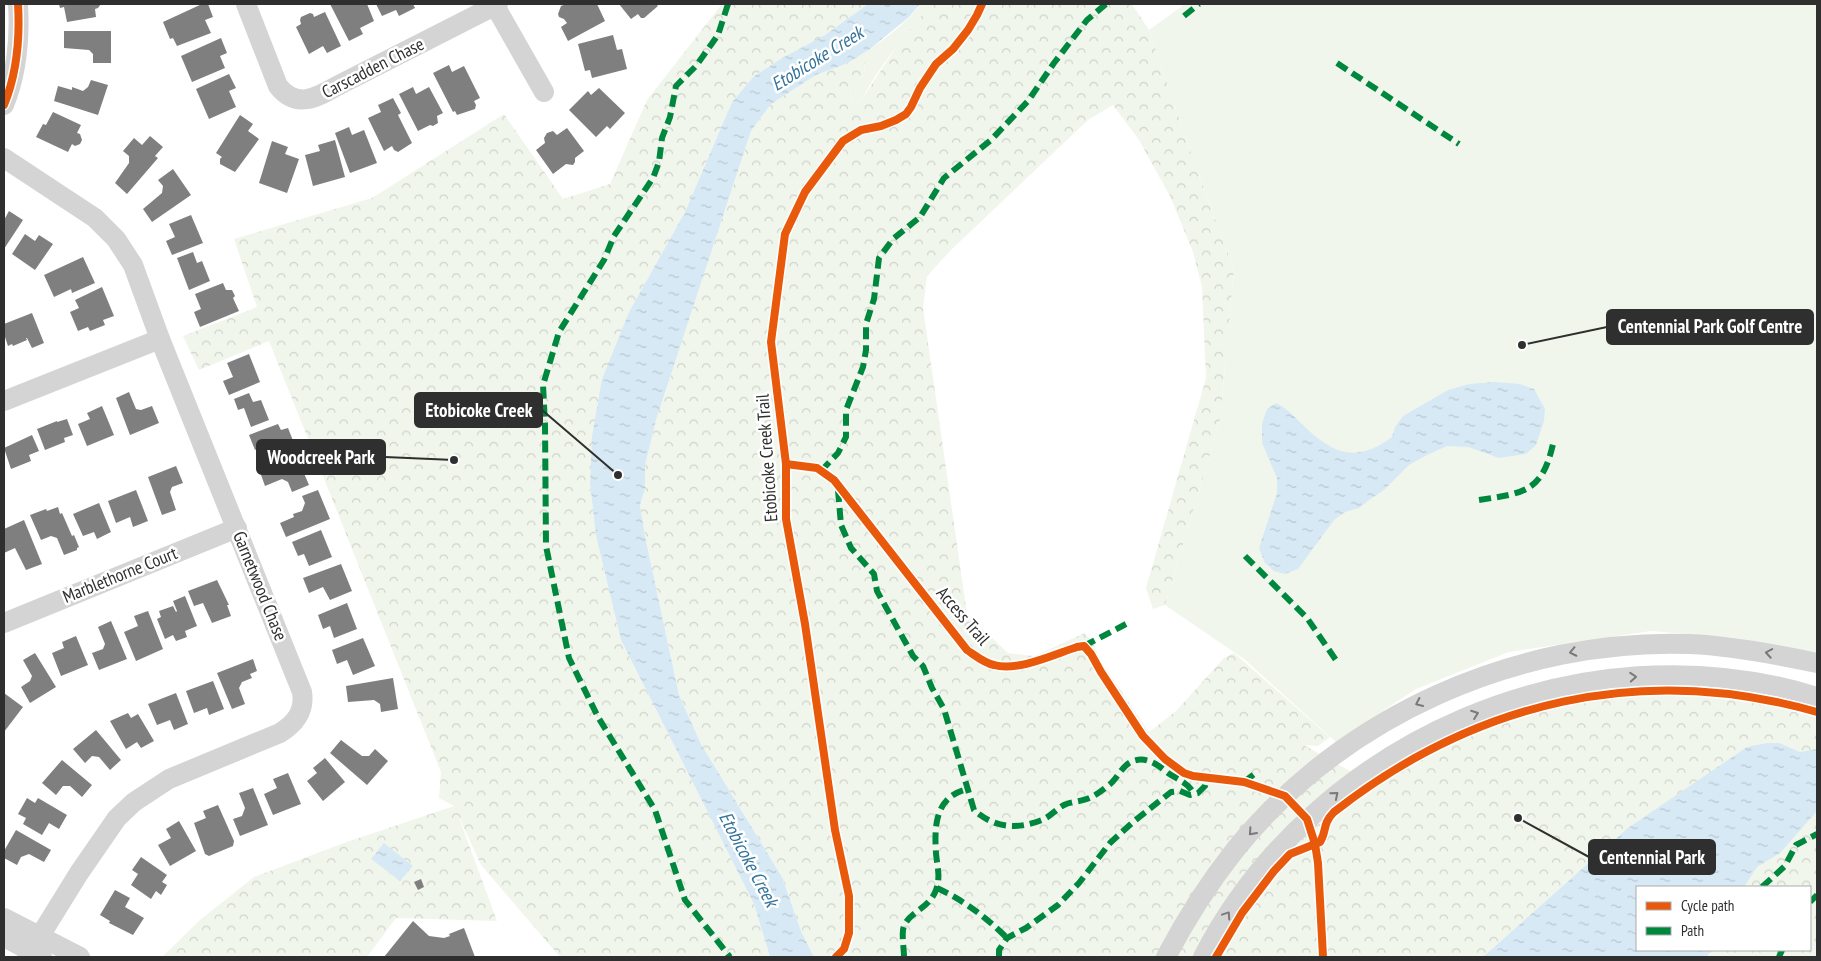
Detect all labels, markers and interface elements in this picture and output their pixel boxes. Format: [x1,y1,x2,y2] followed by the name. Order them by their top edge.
[767,19,870,96] water label: Etobicoke Creek
[318,32,428,103] street label: Carscadden Chase
[1607,310,1813,344] callout: Centennial Park Golf Centre
[1618,314,1802,338] text: Centennial Park Golf Centre
[750,392,782,523] street label: Etobicoke Creek Trail
[415,393,542,427] callout: Etobicoke Creek
[425,398,533,422] text: Etobicoke Creek
[257,440,385,474] callout: Woodcreek Park
[266,445,375,469] text: Woodcreek Park
[228,528,293,644] street label: Garnetwood Chase
[59,541,180,608] street label: Marblethorne Court
[932,582,996,650] street label: Access Trail
[1569,646,1577,657] one-way arrow
[1765,649,1774,659] one-way arrow
[1629,672,1637,683] one-way arrow
[1415,697,1424,708] one-way arrow
[1471,710,1479,720] one-way arrow
[1330,791,1339,800] one-way arrow
[714,807,785,913] water label: Etobicoke Creek
[1248,826,1257,835] one-way arrow
[1589,840,1715,874] callout: Centennial Park
[1599,845,1705,869] text: Centennial Park
[1636,886,1811,951] legend
[1681,896,1734,915] text: Cycle path
[1221,911,1230,921] one-way arrow
[1681,921,1704,940] text: Path

